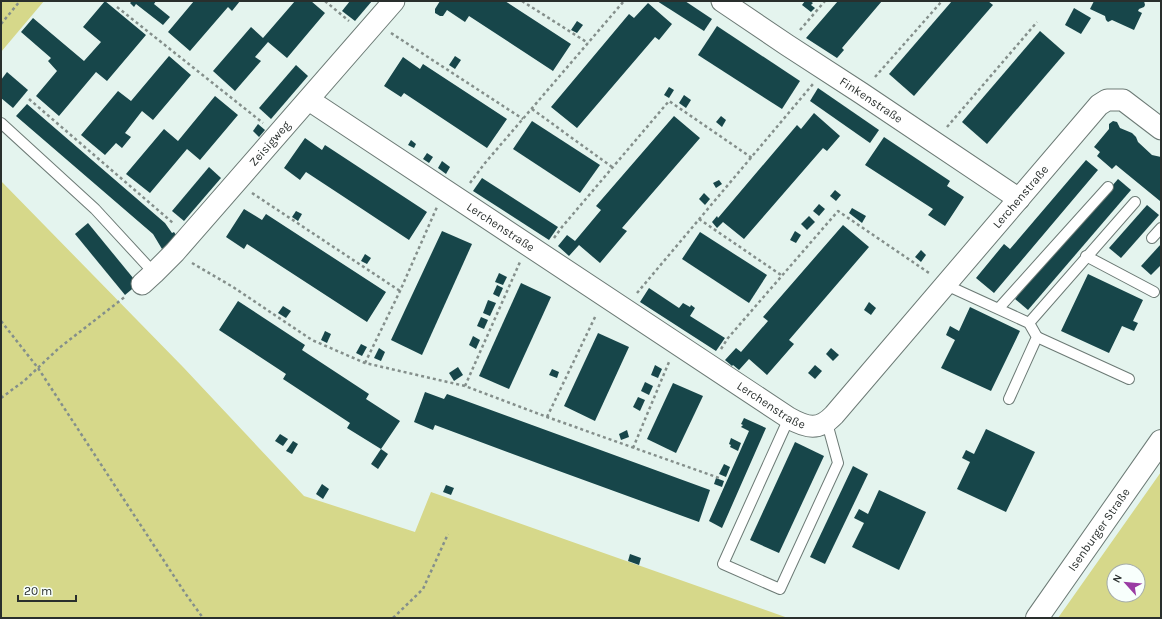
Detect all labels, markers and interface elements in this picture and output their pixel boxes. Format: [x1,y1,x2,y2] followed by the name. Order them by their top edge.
[837,74,905,126] street label: Finkenstraße
[246,118,293,169] street label: Zeisigweg
[990,162,1051,231] street label: Lerchenstraße
[464,200,537,254] street label: Lerchenstraße
[734,379,807,432] street label: Lerchenstraße
[1065,485,1133,574] street label: Isenburger Straße
[1106,563,1146,603] north arrow
[1110,572,1125,585] text: N
[18,577,76,603] scale bar
[24,584,52,598] text: 20 m

